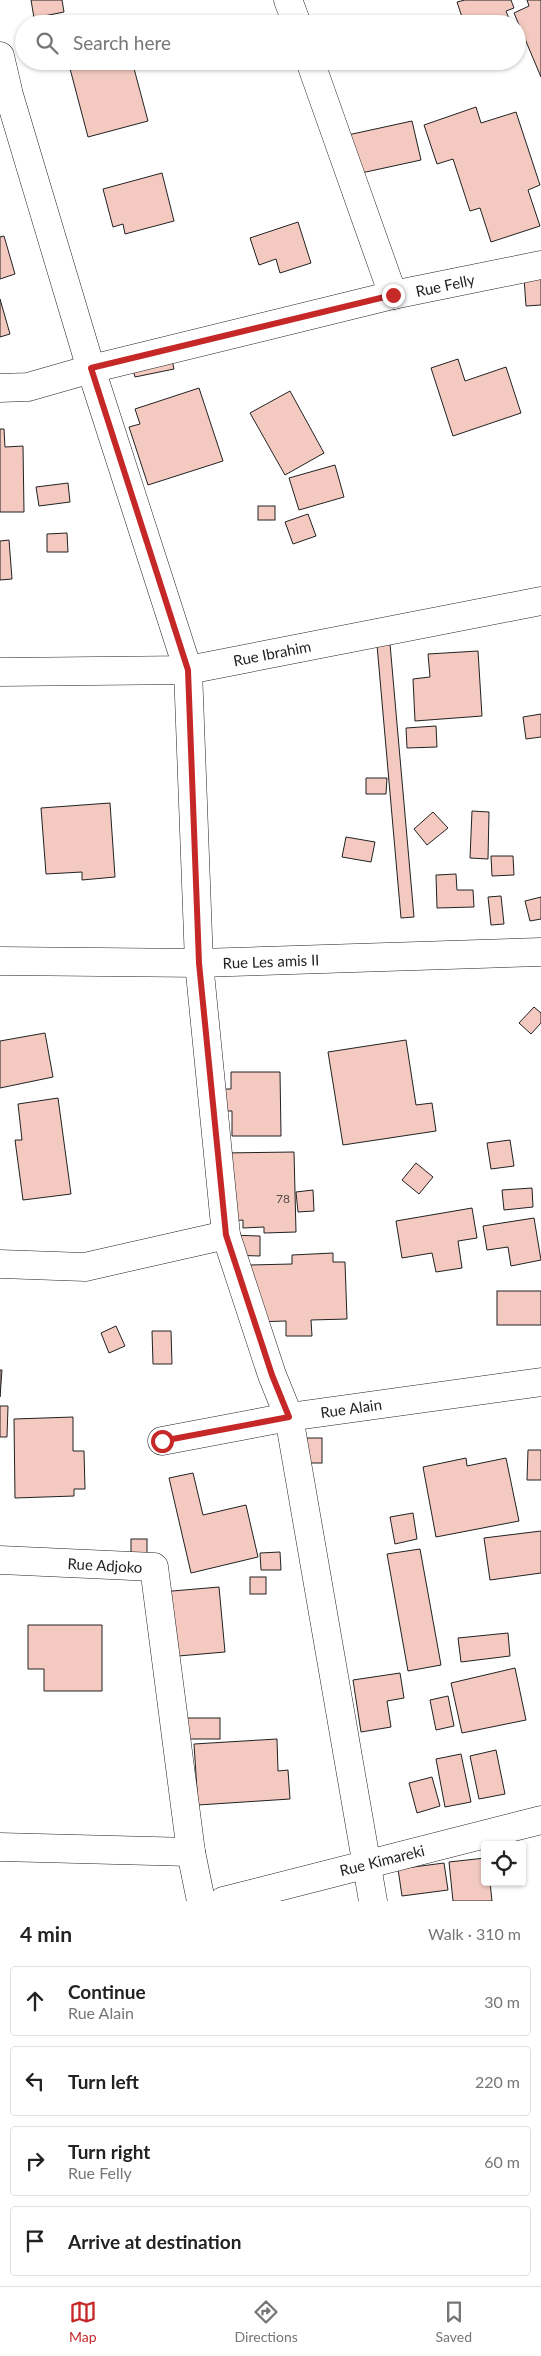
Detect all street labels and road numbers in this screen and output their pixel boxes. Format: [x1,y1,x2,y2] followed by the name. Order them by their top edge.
[414,270,476,300] street label: Rue Felly
[232,637,312,669] street label: Rue Ibrahim
[222,950,320,972] street label: Rue Les amis II
[319,1395,383,1421] street label: Rue Alain
[67,1554,143,1576] street label: Rue Adjoko
[338,1841,426,1879] street label: Rue Kimareki

